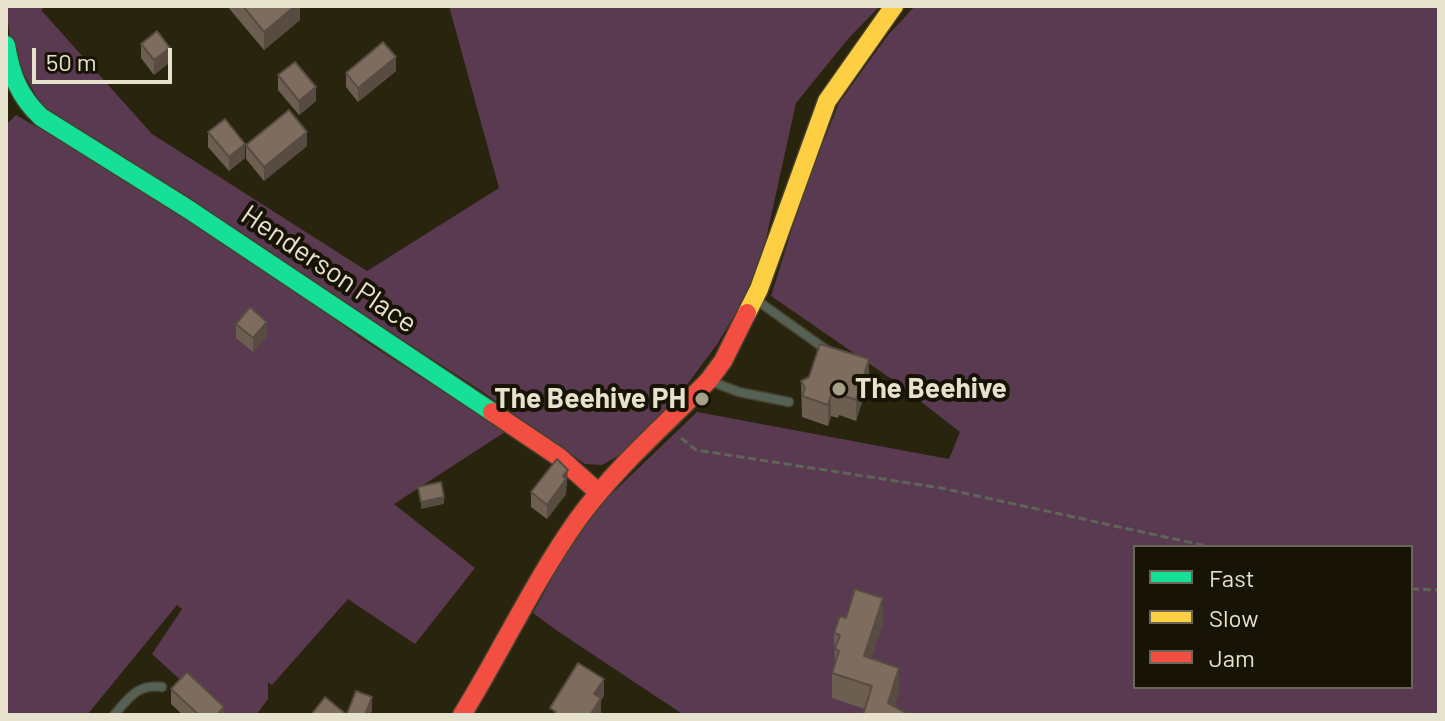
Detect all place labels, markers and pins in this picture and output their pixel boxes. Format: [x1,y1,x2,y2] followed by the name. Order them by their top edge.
[855,372,1007,406] place label: The Beehive
[830,380,848,398] marker: The Beehive
[494,382,686,416] place label: The Beehive PH
[693,390,711,408] marker: The Beehive PH

